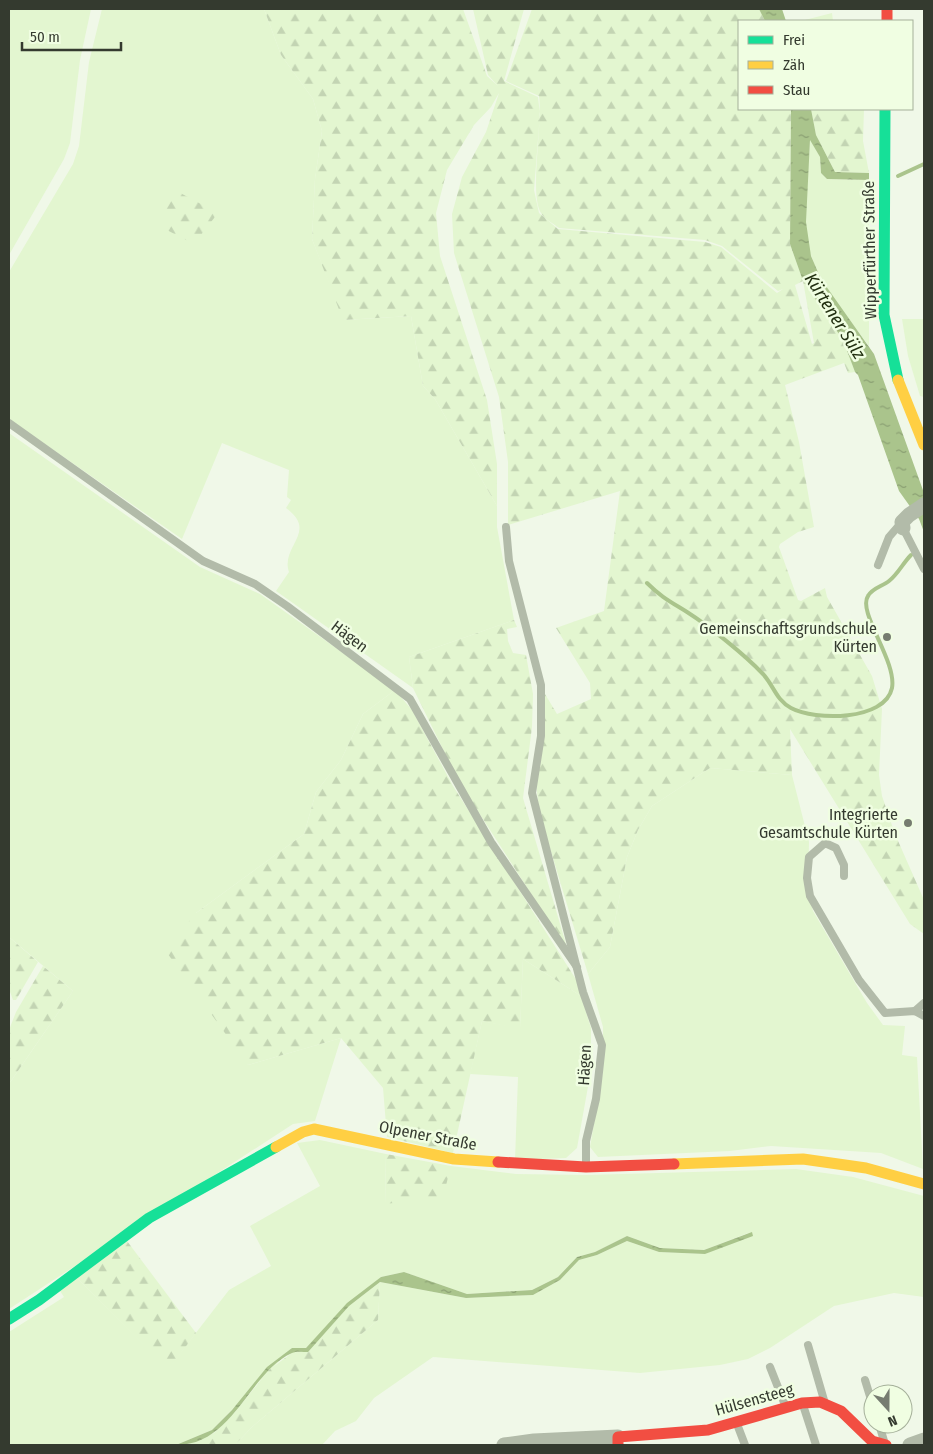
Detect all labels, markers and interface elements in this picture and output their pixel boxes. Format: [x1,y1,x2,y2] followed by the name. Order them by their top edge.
[22,20,121,52] scale bar
[738,20,913,110] legend
[30,28,60,46] text: 50 m
[783,31,805,49] text: Frei
[783,56,805,74] text: Zäh
[783,81,810,99] text: Stau
[859,180,880,320] street label: Wipperfürther Straße
[800,269,871,364] water label: Kürtener Sülz
[328,616,372,656] street label: Hägen
[699,619,877,656] place label: Gemeinschaftsgrundschule Kürten
[881,631,893,643] marker: Gemeinschaftsgrundschule Kürten
[759,805,898,842] place label: Integrierte Gesamtschule Kürten
[902,817,914,829] marker: Integrierte Gesamtschule Kürten
[574,1044,595,1086] street label: Hägen
[378,1117,478,1154] street label: Olpener Straße
[713,1379,796,1420] street label: Hülsensteeg
[863,1384,913,1434] north arrow
[886,1411,899,1430] text: N

